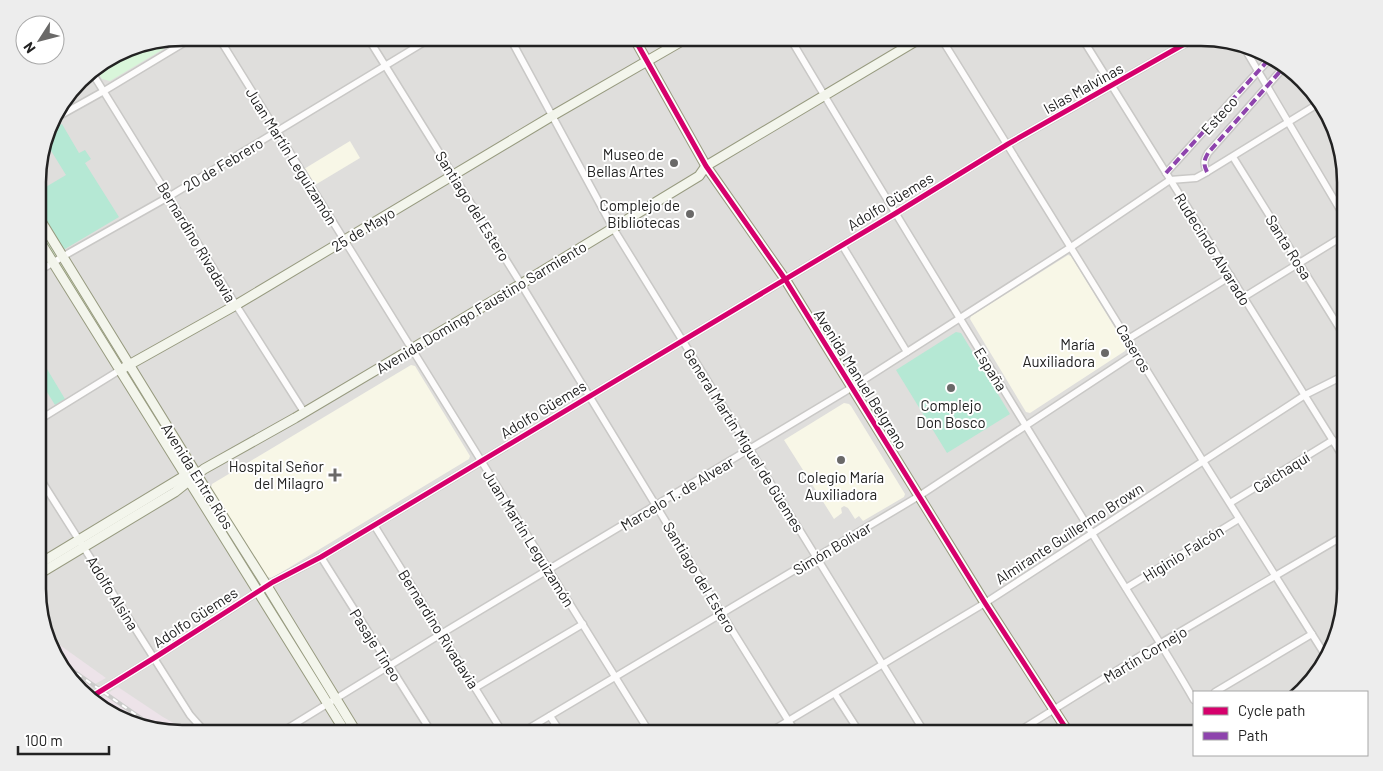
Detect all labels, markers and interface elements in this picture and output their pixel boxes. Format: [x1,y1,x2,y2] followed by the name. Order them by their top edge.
[15,15,65,65] north arrow
[19,39,39,57] text: N
[1040,59,1126,117] street label: Islas Malvinas
[242,84,342,228] street label: Juan Martín Leguizamón
[1197,92,1241,138] street label: Esteco
[180,133,266,195] street label: 20 de Febrero
[587,145,664,180] place label: Museo de Bellas Artes
[432,148,514,264] street label: Santiago del Estero
[668,157,680,169] marker: Museo de Bellas Artes
[844,168,936,234] street label: Adolfo Güemes
[154,179,240,305] street label: Bernardino Rivadavia
[1171,190,1255,308] street label: Rudecindo Alvarado
[600,196,680,231] place label: Complejo de Bibliotecas
[328,203,398,255] street label: 25 de Mayo
[684,208,696,220] marker: Complejo de Bibliotecas
[1262,211,1316,283] street label: Santa Rosa
[373,237,589,377] street label: Avenida Domingo Faustino Sarmiento
[811,306,911,452] street label: Avenida Manuel Belgrano
[1113,321,1155,375] street label: Caseros
[1022,335,1095,370] place label: María Auxiliadora
[971,344,1011,394] street label: España
[680,345,808,535] street label: General Martín Miguel de Güemes
[1099,347,1111,359] marker: María Auxiliadora
[497,376,589,442] street label: Adolfo Güemes
[945,382,957,394] marker: Complejo Don Bosco
[916,396,986,431] place label: Complejo Don Bosco
[158,420,238,532] street label: Avenida Entre Ríos
[1249,448,1313,496] street label: Calchaquí
[617,452,737,534] street label: Marcelo T. de Alvear
[835,454,847,466] marker: Colegio María Auxiliadora
[229,457,325,492] place label: Hospital Señor del Milagro
[479,466,579,610] street label: Juan Martín Leguizamón
[328,468,342,482] marker: Hospital Señor del Milagro
[798,468,884,503] place label: Colegio María Auxiliadora
[992,478,1146,588] street label: Almirante Guillermo Brown
[790,517,875,578] street label: Simón Bolívar
[660,518,740,636] street label: Santiago del Estero
[1139,521,1227,585] street label: Higinio Falcón
[83,553,143,633] street label: Adolfo Alsina
[395,566,483,692] street label: Bernardino Rivadavia
[149,583,241,651] street label: Adolfo Güemes
[347,605,405,685] street label: Pasaje Tineo
[1100,622,1190,686] street label: Martín Cornejo
[1193,691,1368,756] legend
[1238,701,1305,719] text: Cycle path
[18,724,109,756] scale bar
[1238,726,1268,744] text: Path
[25,731,63,749] text: 100 m

